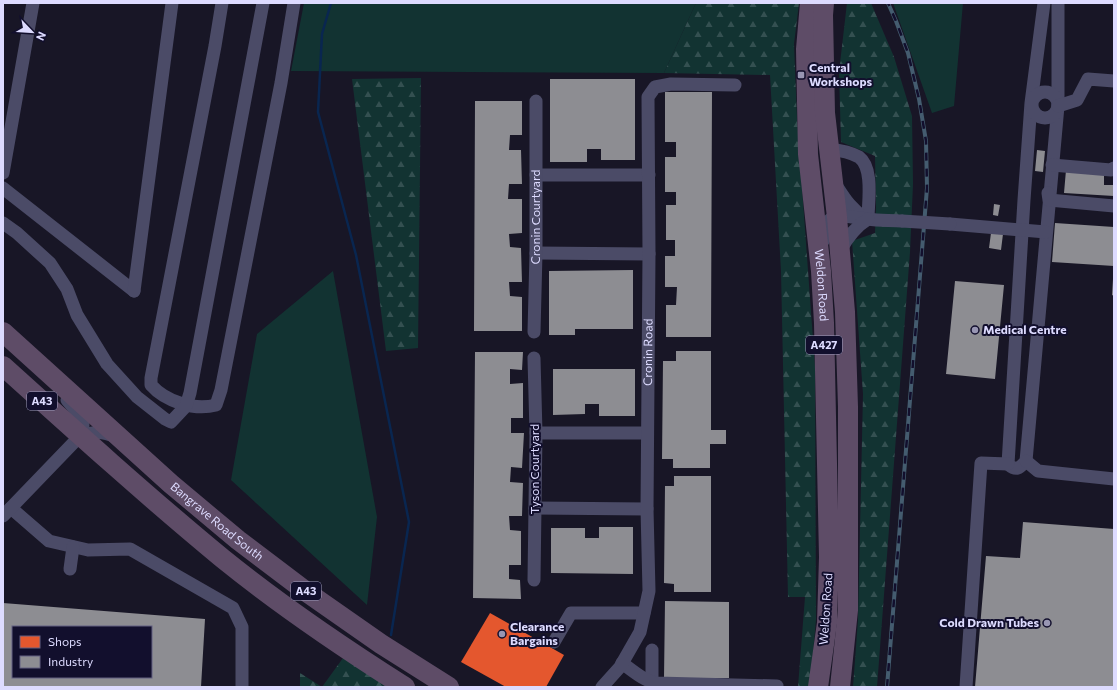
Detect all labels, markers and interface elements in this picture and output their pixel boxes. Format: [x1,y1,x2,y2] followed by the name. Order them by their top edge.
[12,12,52,52] north arrow
[34,30,49,43] text: N
[809,60,872,88] place label: Central Workshops
[796,70,806,80] marker: Central Workshops
[528,170,542,265] street label: Cronin Courtyard
[813,248,832,321] street label: Weldon Road
[640,318,654,386] street label: Cronin Road
[983,322,1067,336] place label: Medical Centre
[970,325,980,335] marker: Medical Centre
[806,336,842,354] road number: A427
[27,392,57,410] road number: A43
[527,424,541,514] street label: Tyson Courtyard
[168,479,267,563] street label: Bangrave Road South
[816,572,835,645] street label: Weldon Road
[291,582,321,600] road number: A43
[939,615,1039,629] place label: Cold Drawn Tubes
[1042,618,1052,628] marker: Cold Drawn Tubes
[510,619,564,647] place label: Clearance Bargains
[12,626,152,678] legend
[497,629,507,639] marker: Clearance Bargains
[48,634,82,648] text: Shops
[48,654,93,668] text: Industry

